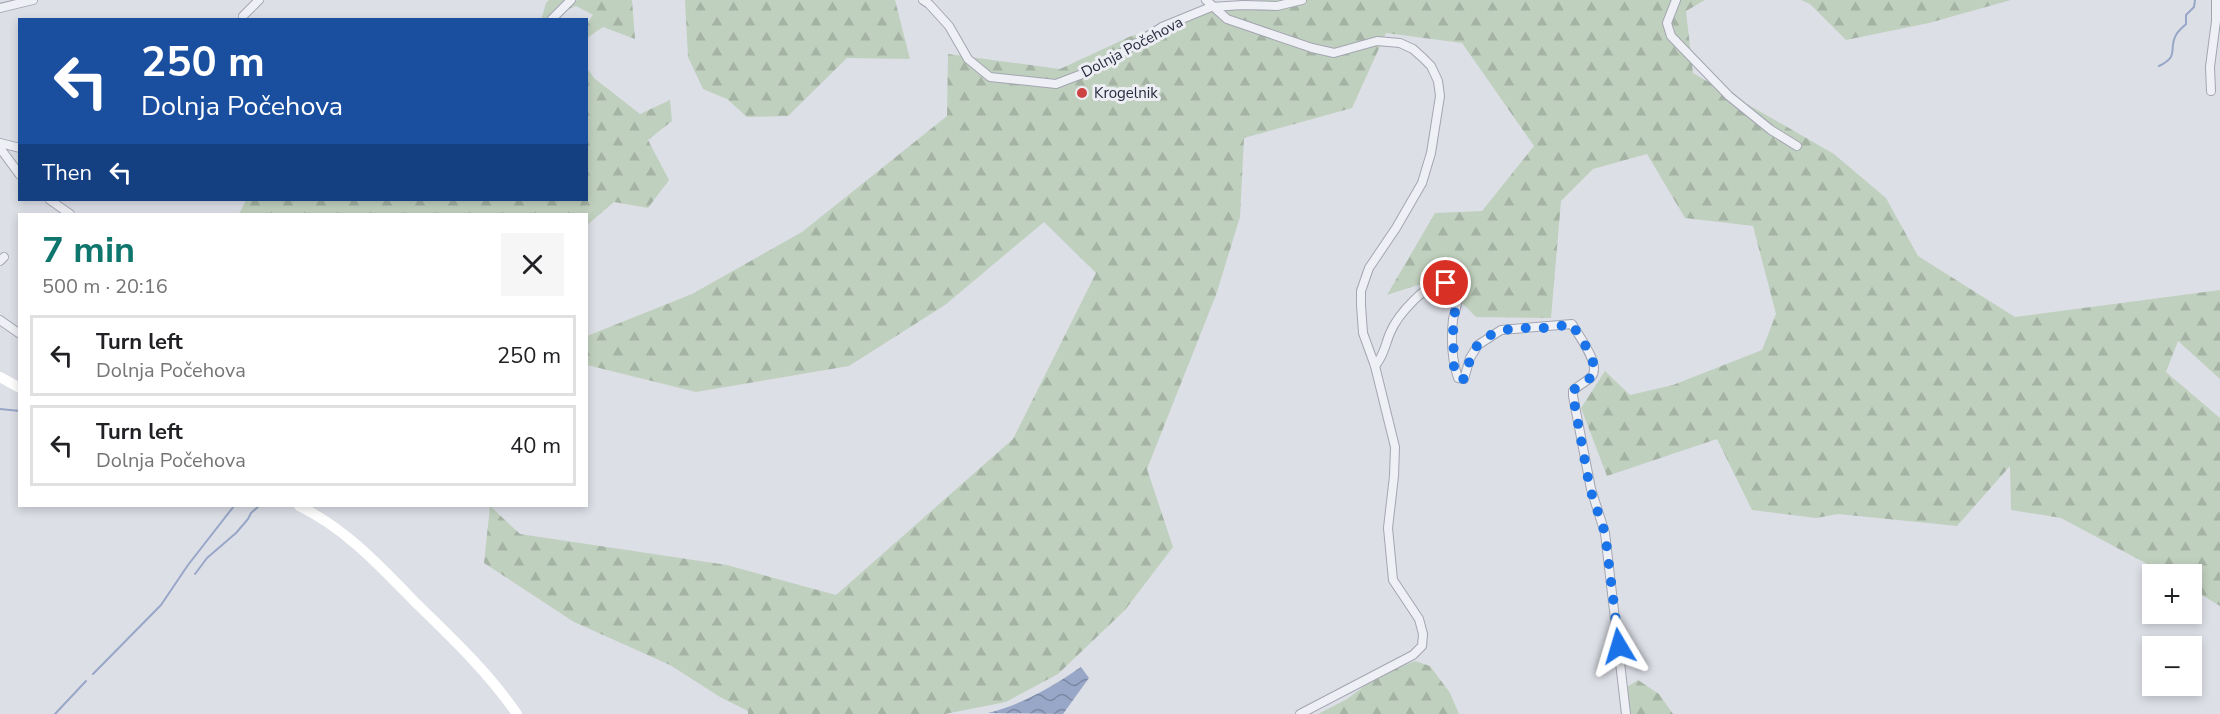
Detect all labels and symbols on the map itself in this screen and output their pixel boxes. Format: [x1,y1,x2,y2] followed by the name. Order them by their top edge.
[1078,12,1186,82] street label: Dolnja Počehova
[1094,83,1158,103] place label: Krogelnik
[1075,86,1089,100] marker: Krogelnik
[1420,257,1471,308] pin
[1587,614,1651,678] position arrow

